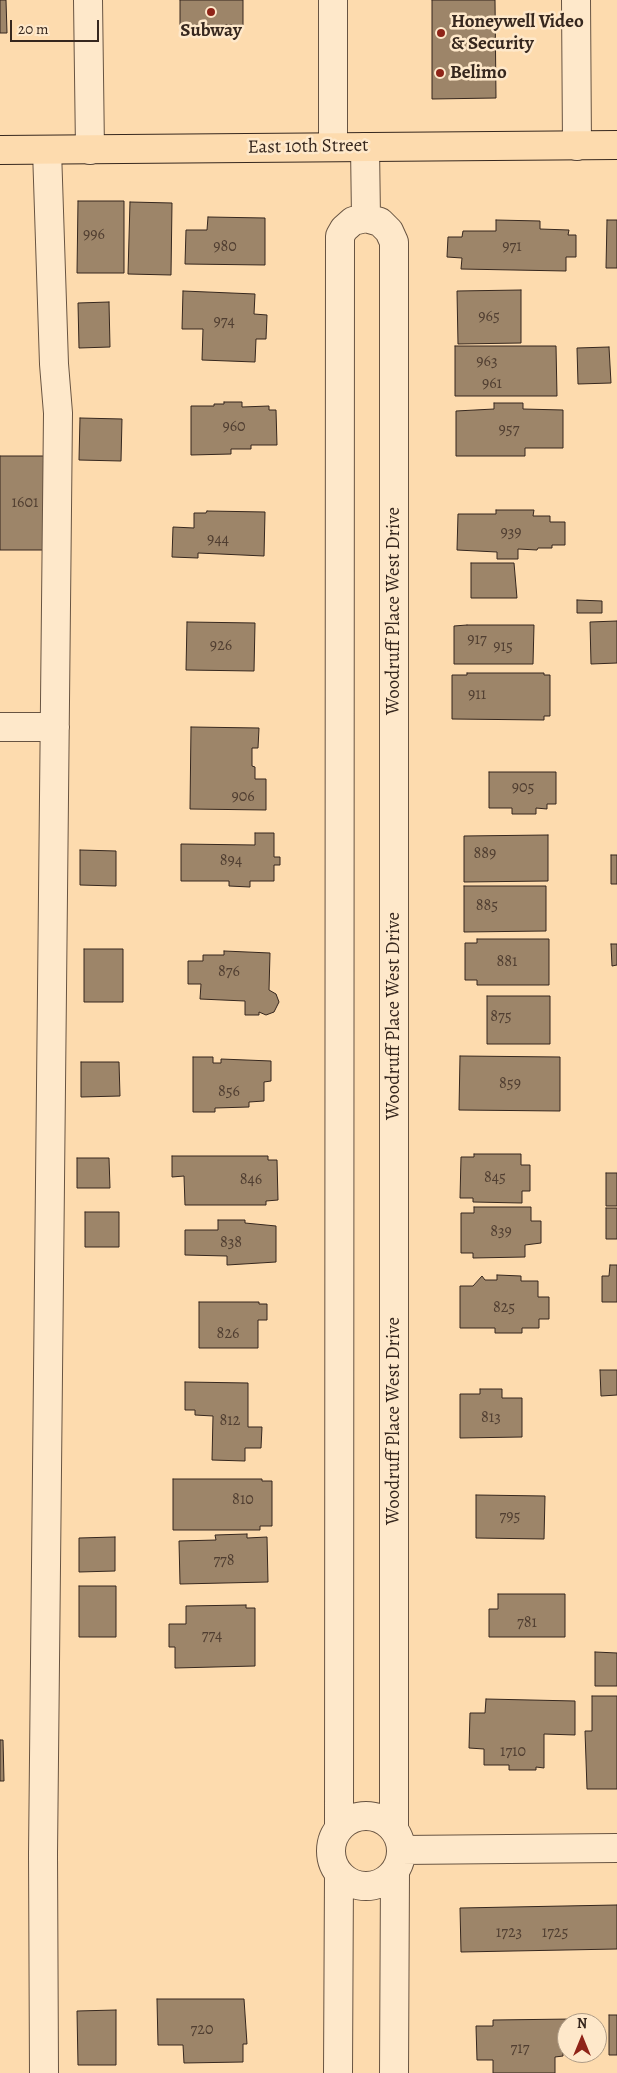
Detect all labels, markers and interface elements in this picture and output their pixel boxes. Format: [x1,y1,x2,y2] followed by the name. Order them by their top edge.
[205,6,217,18] marker: Subway
[12,10,101,42] scale bar
[451,11,584,55] place label: Honeywell Video & Security
[18,19,49,39] text: 20 m
[180,20,242,42] place label: Subway
[435,27,447,39] marker: Honeywell Video & Security
[450,62,507,84] place label: Belimo
[434,67,446,79] marker: Belimo
[247,135,369,159] street label: East 10th Street
[83,225,105,245] house number: 996
[213,237,237,257] house number: 980
[502,237,522,257] house number: 971
[478,307,500,327] house number: 965
[213,312,235,332] house number: 974
[476,352,498,372] house number: 963
[482,374,502,394] house number: 961
[222,417,246,437] house number: 960
[499,420,519,440] house number: 957
[12,493,38,513] house number: 1601
[383,507,405,715] street label: Woodruff Place West Drive
[500,523,522,543] house number: 939
[207,530,229,550] house number: 944
[467,630,487,650] house number: 917
[210,636,232,656] house number: 926
[493,637,513,657] house number: 915
[468,685,486,705] house number: 911
[512,778,534,798] house number: 905
[231,787,255,807] house number: 906
[474,844,496,864] house number: 889
[220,851,242,871] house number: 894
[476,896,498,916] house number: 885
[383,912,405,1120] street label: Woodruff Place West Drive
[497,952,517,972] house number: 881
[218,962,240,982] house number: 876
[490,1007,512,1027] house number: 875
[499,1074,521,1094] house number: 859
[218,1082,240,1102] house number: 856
[484,1168,506,1188] house number: 845
[240,1170,262,1190] house number: 846
[490,1222,512,1242] house number: 839
[220,1233,242,1253] house number: 838
[493,1298,515,1318] house number: 825
[383,1317,405,1525] street label: Woodruff Place West Drive
[217,1324,239,1344] house number: 826
[481,1408,501,1428] house number: 813
[220,1411,240,1431] house number: 812
[232,1490,254,1510] house number: 810
[500,1507,520,1527] house number: 795
[213,1551,235,1571] house number: 778
[517,1613,537,1633] house number: 781
[202,1626,222,1646] house number: 774
[500,1742,526,1762] house number: 1710
[496,1923,522,1943] house number: 1723
[542,1923,568,1943] house number: 1725
[557,2013,607,2063] north arrow
[577,2014,587,2033] text: N
[191,2020,213,2040] house number: 720
[511,2039,529,2059] house number: 717

